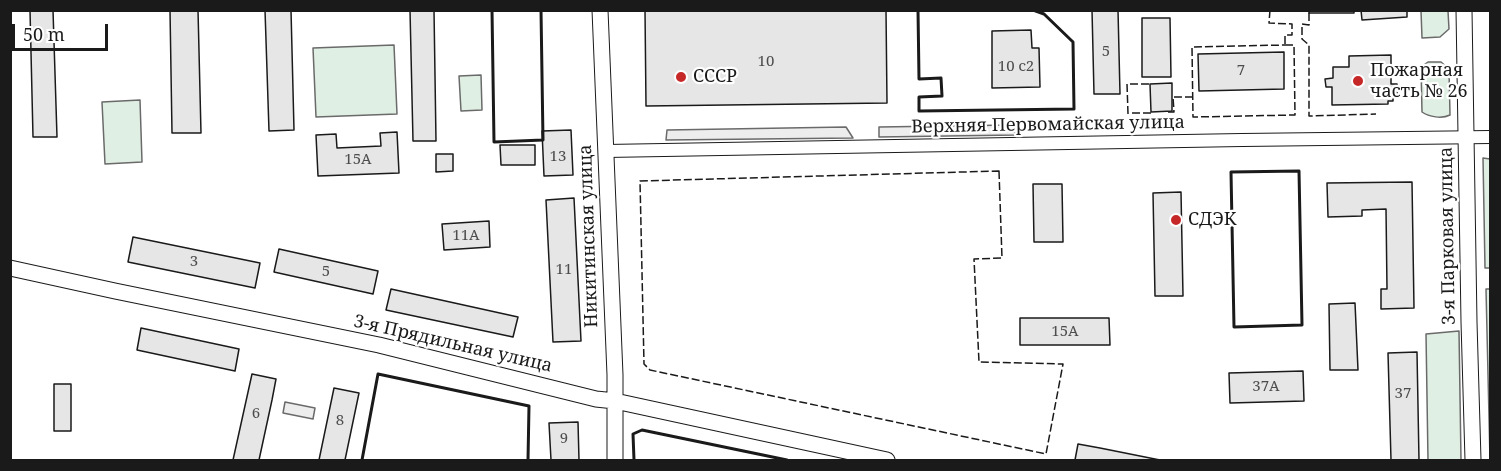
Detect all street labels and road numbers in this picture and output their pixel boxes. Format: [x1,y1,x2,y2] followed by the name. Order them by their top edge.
[911,112,1185,138] street label: Верхняя Первомайская улица
[575,144,603,328] street label: Никитинская улица
[1436,147,1460,325] street label: 3-я Парковая улица
[352,311,554,377] street label: 3-я Прядильная улица

